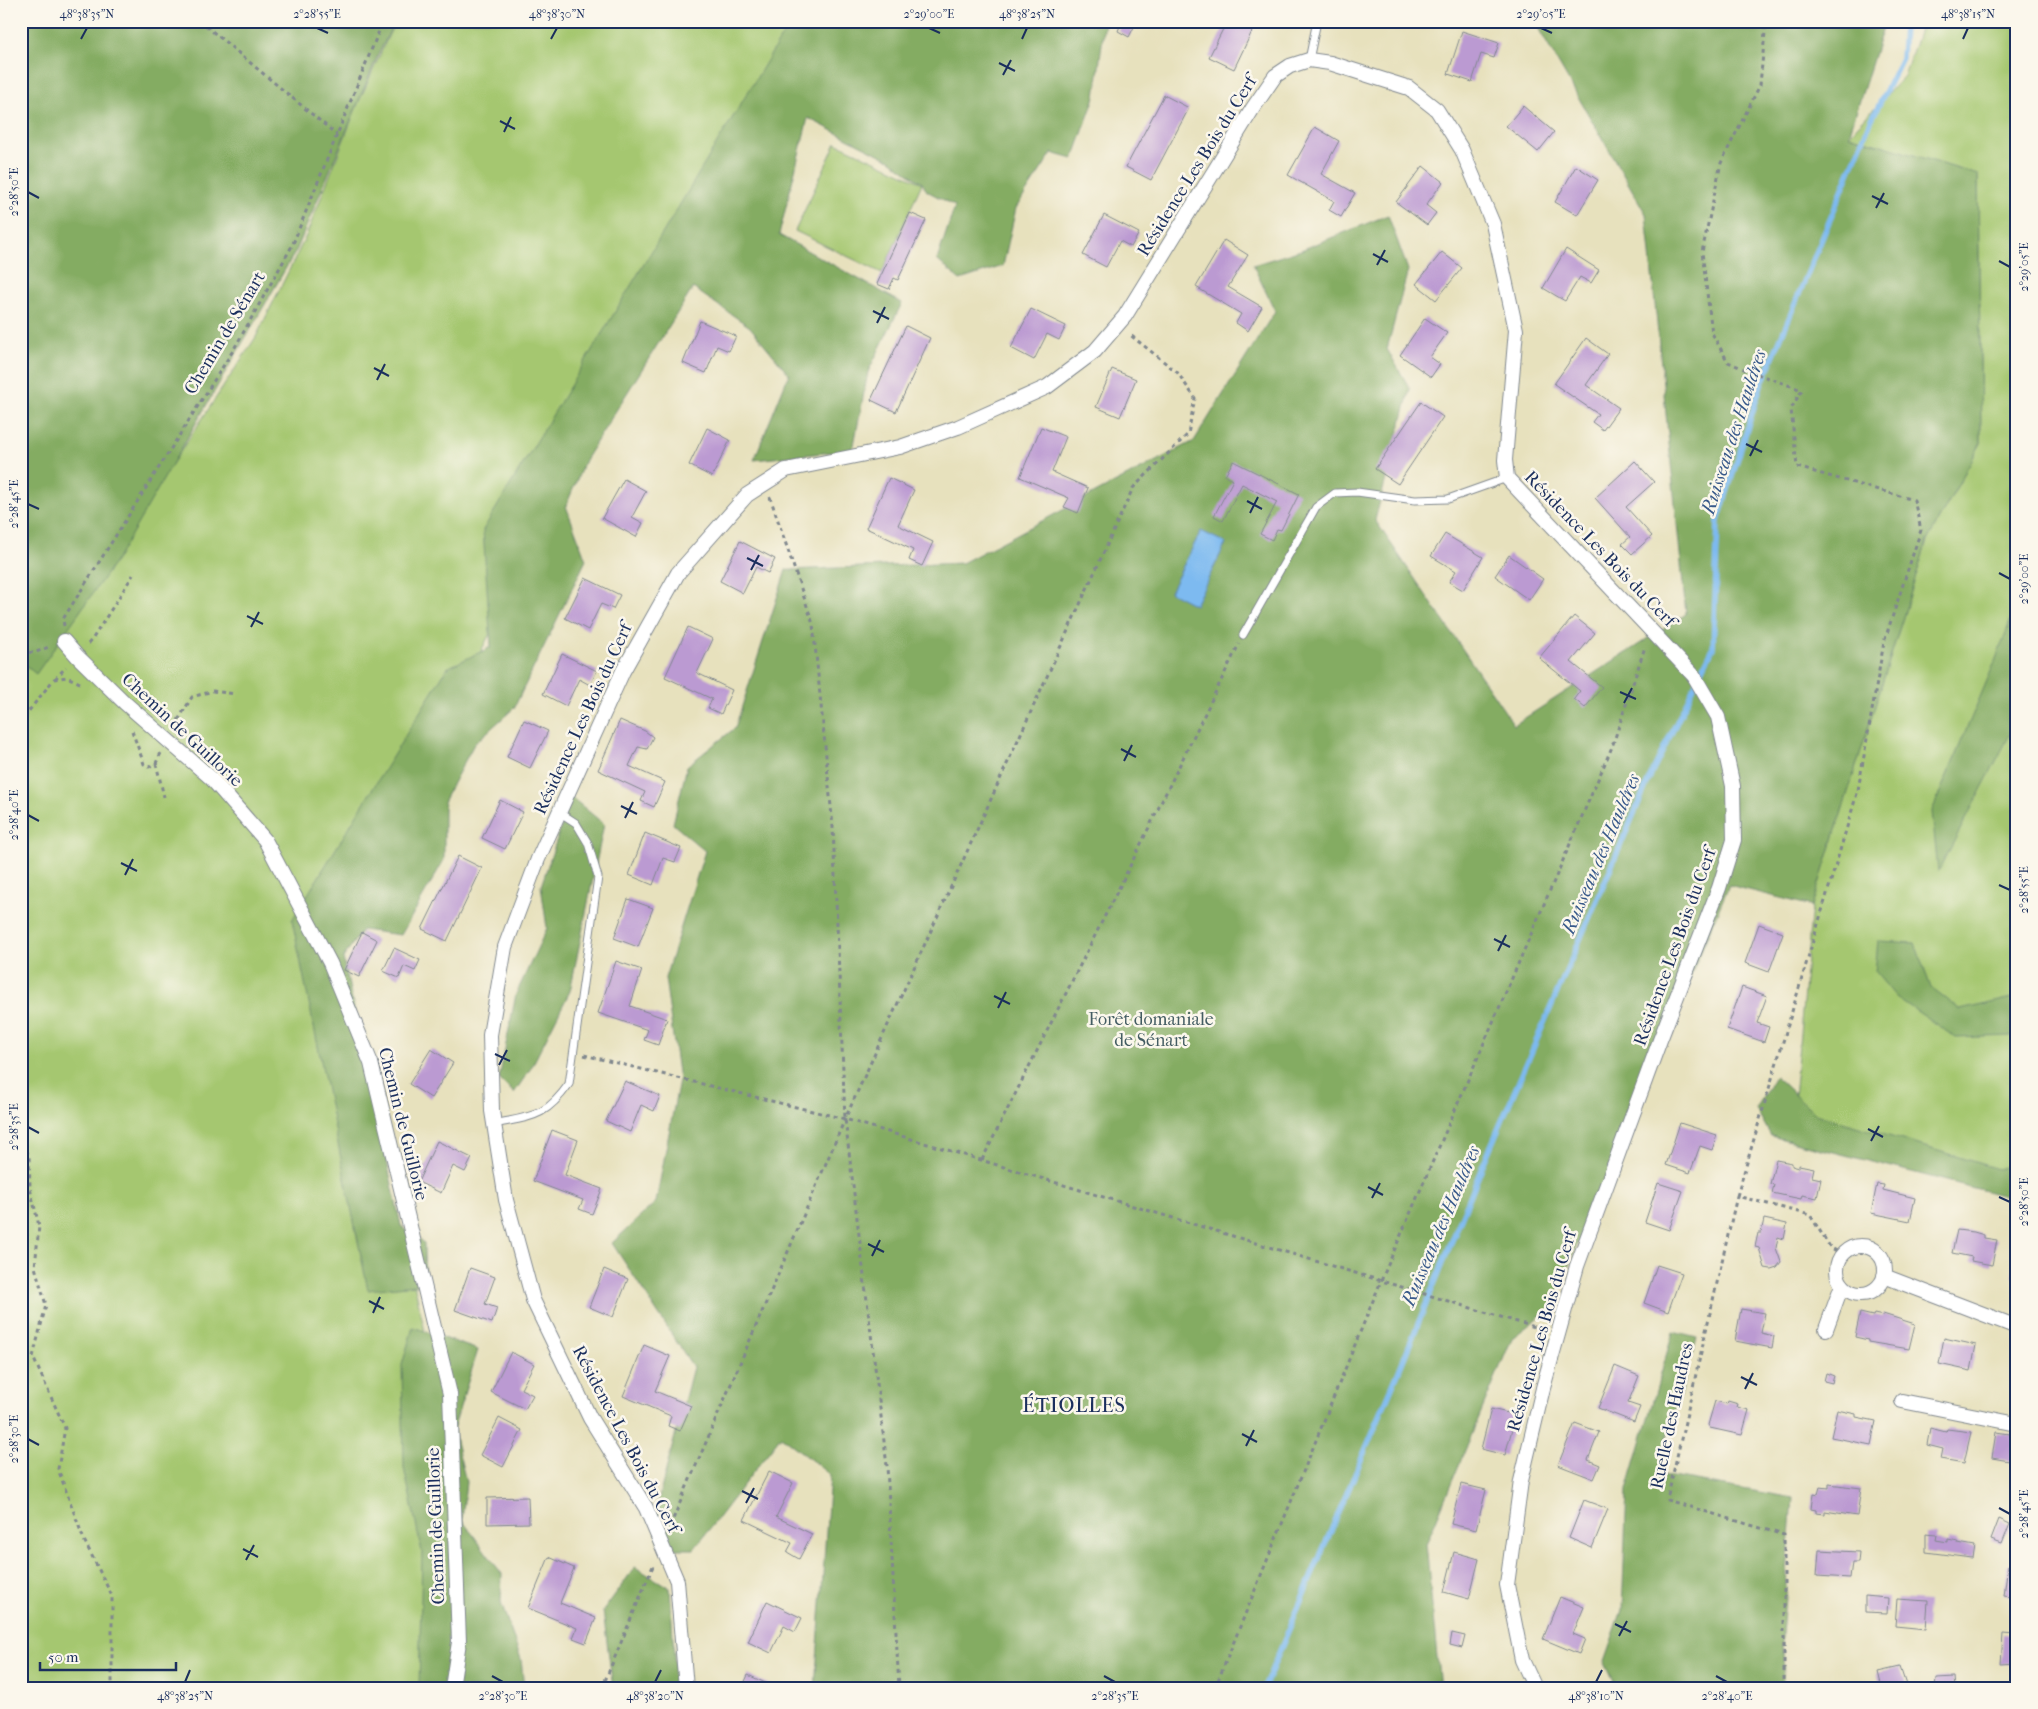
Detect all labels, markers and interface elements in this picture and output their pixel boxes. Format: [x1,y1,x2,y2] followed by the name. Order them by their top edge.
[60,7,114,21] text: 48°38'35"N
[293,7,341,21] text: 2°28'55"E
[529,7,585,21] text: 48°38'30"N
[904,7,954,21] text: 2°29'00"E
[999,7,1055,21] text: 48°38'25"N
[1516,7,1566,21] text: 2°29'05"E
[1941,7,1995,21] text: 48°38'15"N
[1133,69,1263,260] street label: Résidence Les Bois du Cerf
[7,167,21,217] text: 2°28'50"E
[2017,242,2031,292] text: 2°29'05"E
[180,267,270,398] street label: Chemin de Sénart
[1696,346,1771,519] water label: Ruisseau des Hauldres
[1520,467,1683,634] street label: Résidence Les Bois du Cerf
[7,479,21,529] text: 2°28'45"E
[2017,554,2031,604] text: 2°29'00"E
[529,616,638,818] street label: Résidence Les Bois du Cerf
[117,669,247,791] street label: Chemin de Guillorie
[1557,770,1645,939] water label: Ruisseau des Hauldres
[7,789,21,841] text: 2°28'40"E
[1629,842,1722,1049] street label: Résidence Les Bois du Cerf
[2017,866,2031,914] text: 2°28'55"E
[1088,1009,1214,1051] park label: Forêt domaniale de Sénart
[374,1045,432,1203] street label: Chemin de Guillorie
[7,1103,21,1151] text: 2°28'35"E
[1397,1142,1485,1311] water label: Ruisseau des Hauldres
[2017,1177,2031,1227] text: 2°28'50"E
[1503,1224,1582,1434] street label: Résidence Les Bois du Cerf
[1646,1341,1698,1491] street label: Ruelle des Haudres
[568,1342,686,1540] street label: Résidence Les Bois du Cerf
[1022,1393,1126,1417] district label: ÉTIOLLES
[7,1415,21,1463] text: 2°28'30"E
[423,1447,449,1605] street label: Chemin de Guillorie
[2017,1489,2031,1539] text: 2°28'45"E
[40,1639,176,1671] scale bar
[48,1648,79,1666] text: 50 m
[157,1689,213,1703] text: 48°38'25"N
[479,1689,527,1703] text: 2°28'30"E
[626,1689,684,1703] text: 48°38'20"N
[1091,1689,1139,1703] text: 2°28'35"E
[1568,1689,1624,1703] text: 48°38'10"N
[1701,1689,1753,1703] text: 2°28'40"E

